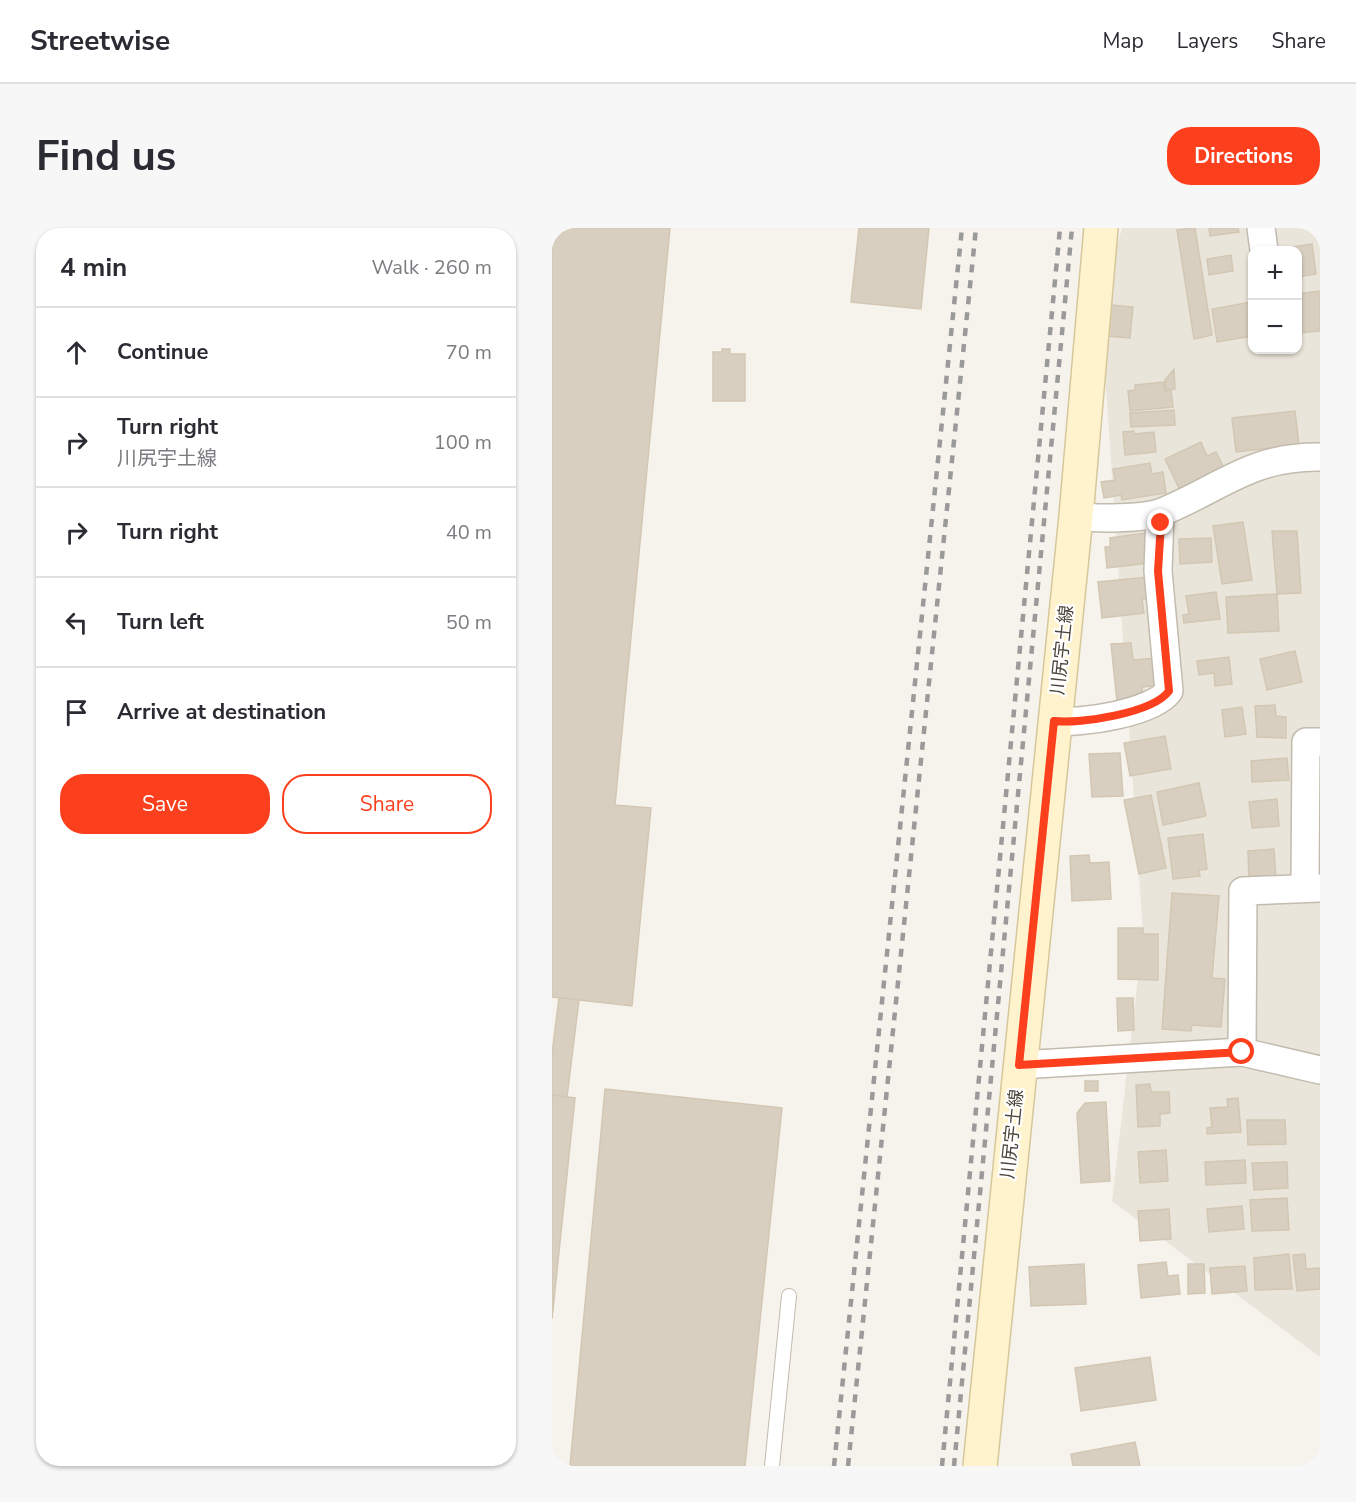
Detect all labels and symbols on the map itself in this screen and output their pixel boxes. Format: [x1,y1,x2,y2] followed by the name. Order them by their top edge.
[1147,509,1173,535] route end
[1045,604,1079,696] street label: 川尻宇土線
[1228,1038,1254,1064] route start
[995,1088,1029,1180] street label: 川尻宇土線

